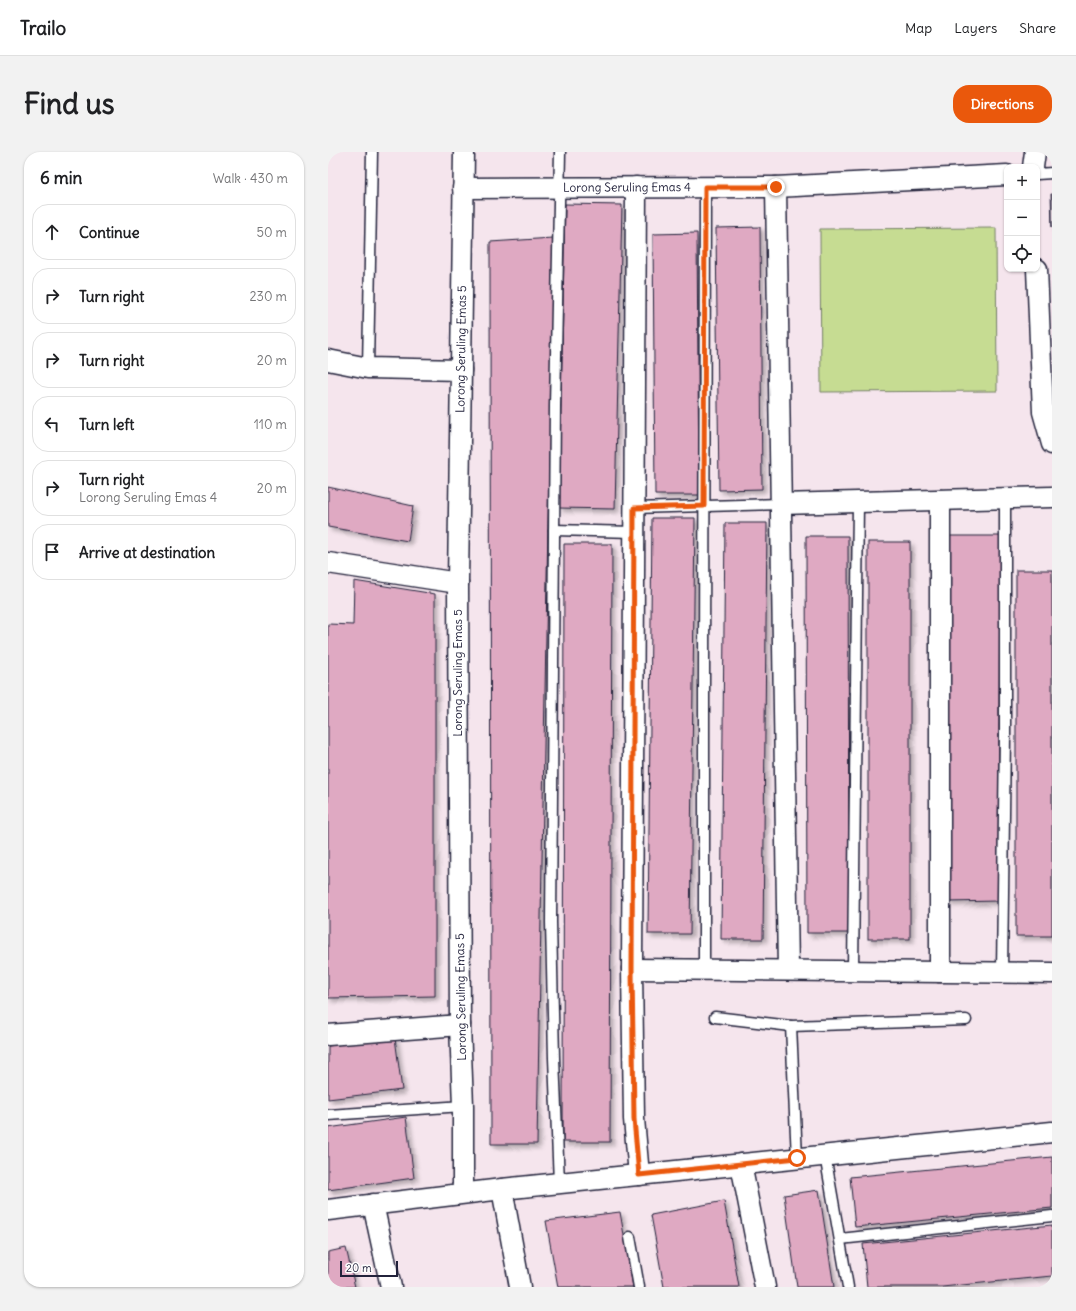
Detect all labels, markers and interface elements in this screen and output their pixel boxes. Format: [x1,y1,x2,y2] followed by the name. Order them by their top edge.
[20,16,66,40] text: Trailo
[905,19,932,37] text: Map
[954,19,997,37] text: Layers
[1019,19,1056,37] text: Share
[953,85,1052,123] button: Directions
[24,86,115,122] text: Find us
[1004,164,1040,272] map controls
[1004,164,1040,200] button: +
[40,167,82,189] text: 6 min
[213,170,288,187] text: Walk · 430 m
[767,178,785,196] route end
[563,179,691,195] street label: Lorong Seruling Emas 4
[1004,200,1040,236] button: −
[41,221,63,243] icon: ahead
[79,223,140,242] text: Continue
[256,224,287,241] text: 50 m
[1004,236,1040,272] button: locate
[41,285,63,307] icon: right
[452,285,469,413] street label: Lorong Seruling Emas 5
[79,287,144,306] text: Turn right
[249,288,287,305] text: 230 m
[41,349,63,371] icon: right
[79,351,144,370] text: Turn right
[257,352,287,369] text: 20 m
[41,413,63,435] icon: left
[79,415,134,434] text: Turn left
[254,416,287,433] text: 110 m
[79,470,144,489] text: Turn right
[41,477,63,499] icon: right
[257,480,287,497] text: 20 m
[79,489,217,506] text: Lorong Seruling Emas 4
[41,541,63,563] icon: arrive
[79,543,215,562] text: Arrive at destination
[450,609,465,737] street label: Lorong Seruling Emas 5
[452,933,469,1061] street label: Lorong Seruling Emas 5
[788,1149,806,1167] route start
[340,1259,398,1278] scale bar
[346,1261,372,1275] text: 20 m

